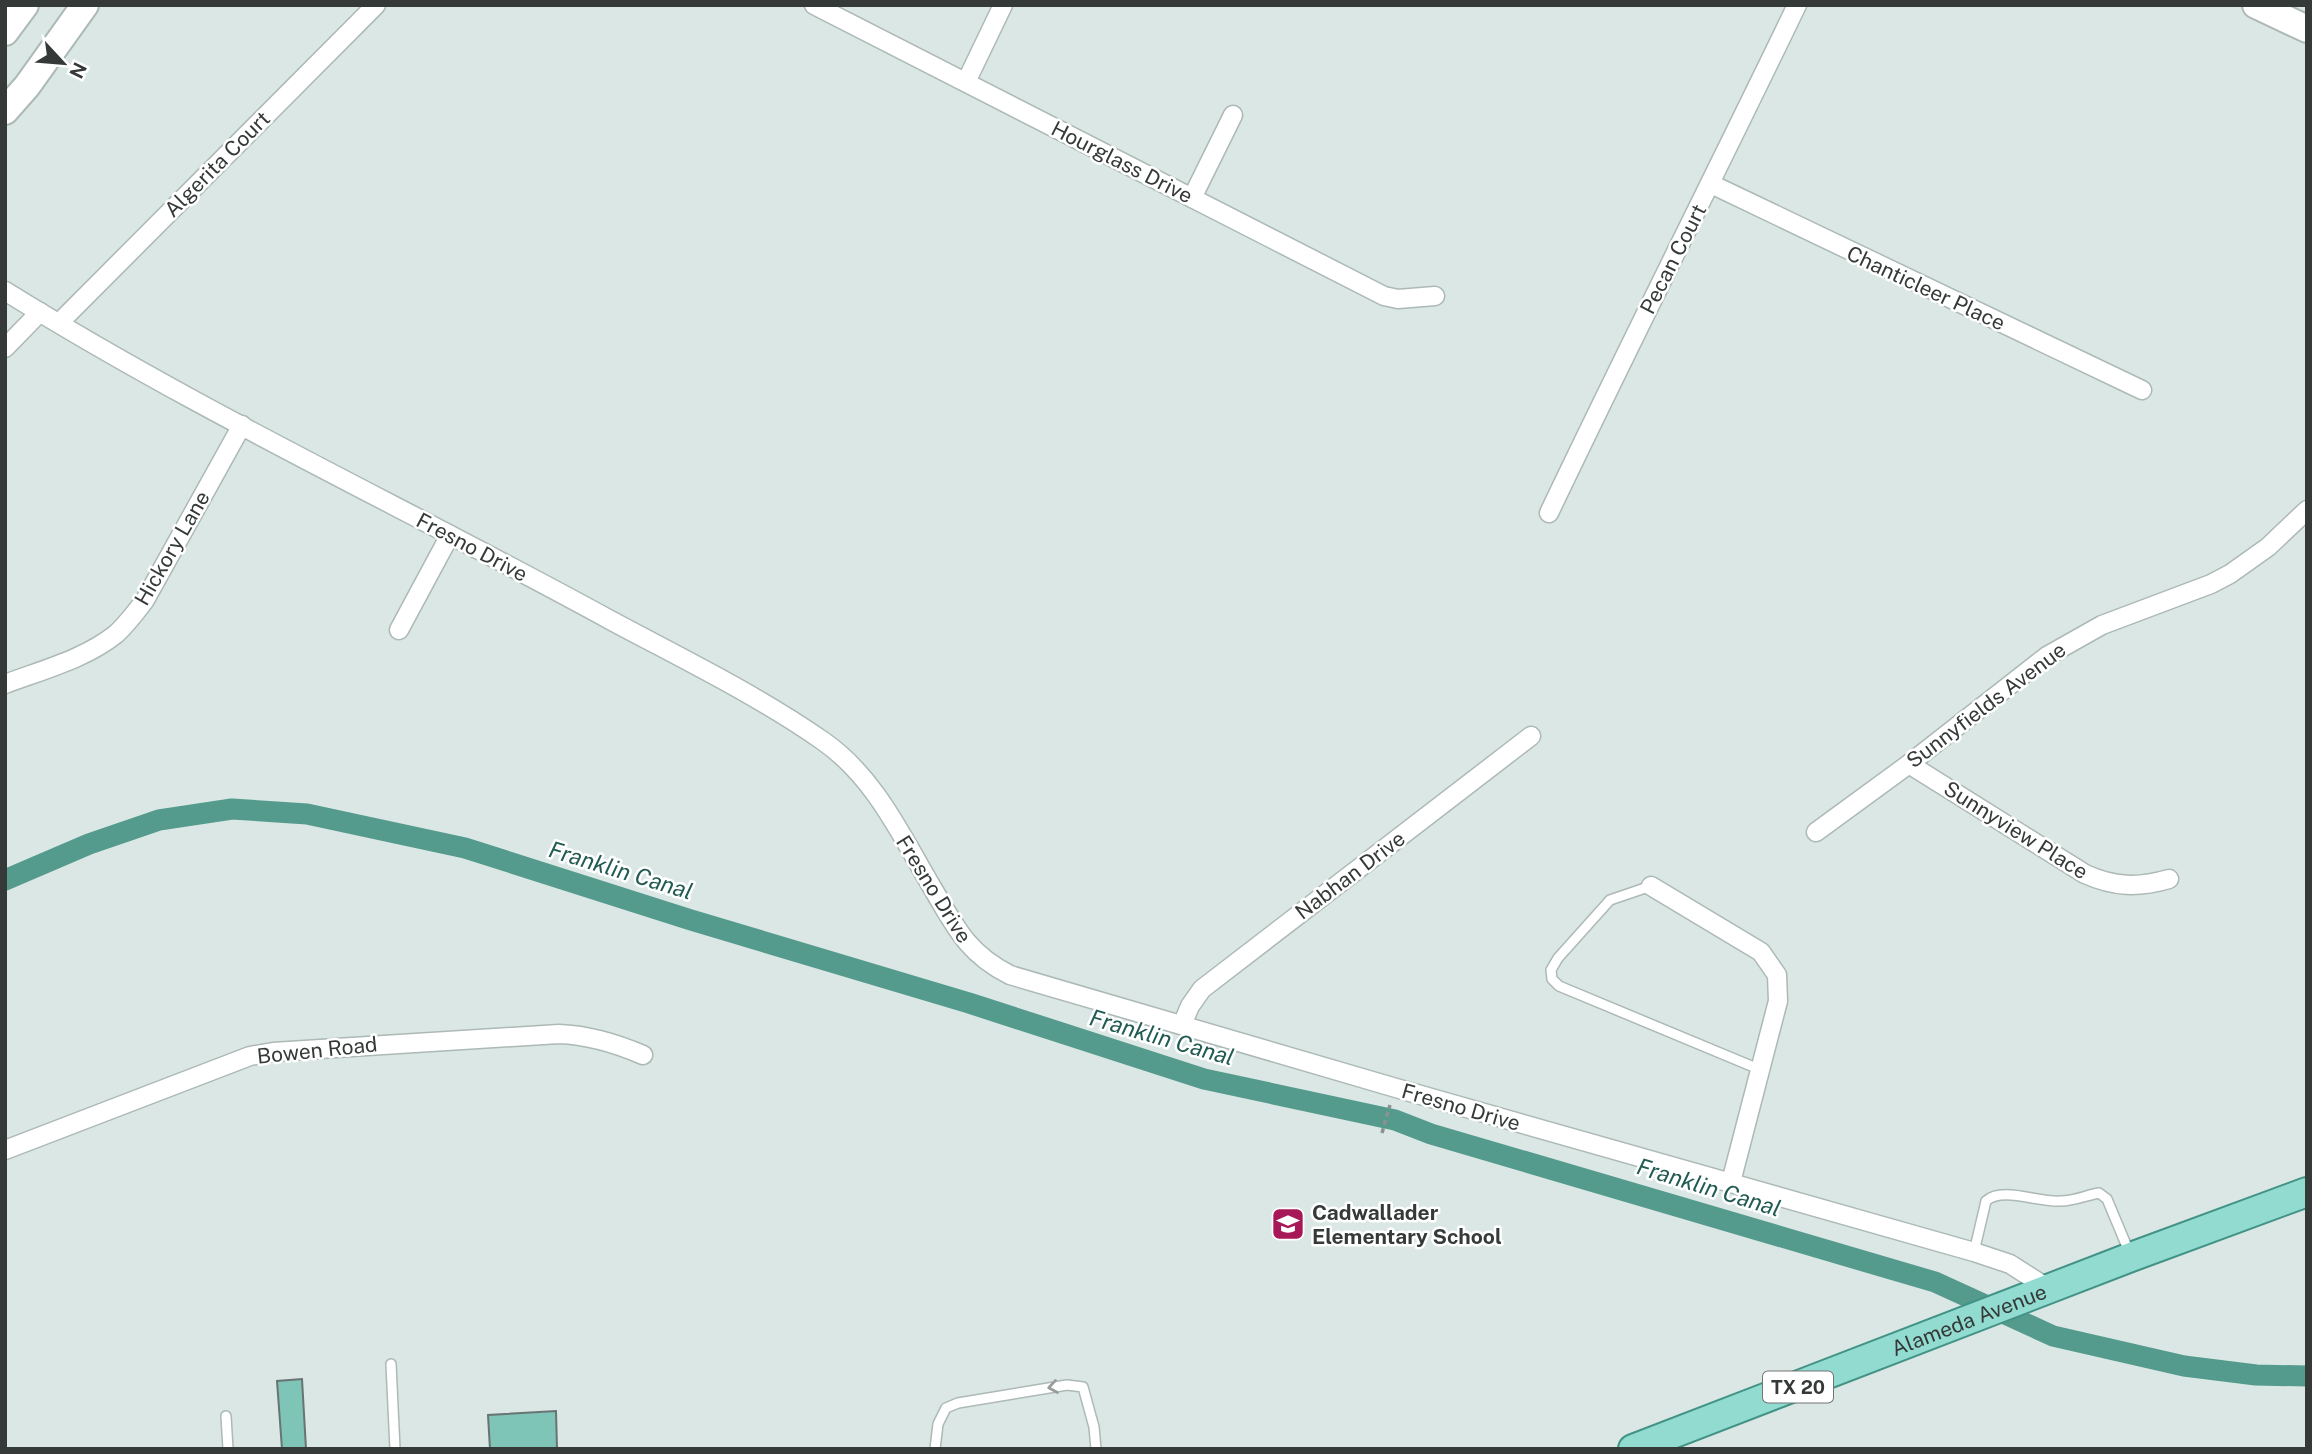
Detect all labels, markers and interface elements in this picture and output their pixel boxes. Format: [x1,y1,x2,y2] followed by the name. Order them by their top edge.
[28,28,98,98] north arrow
[65,59,91,82] text: N
[159,106,275,222] street label: Algerita Court
[1047,116,1197,208] street label: Hourglass Drive
[1635,200,1711,318] street label: Pecan Court
[1843,240,2009,336] street label: Chanticleer Place
[129,486,215,610] street label: Hickory Lane
[412,507,532,587] street label: Fresno Drive
[1901,637,2071,773] street label: Sunnyfields Avenue
[1939,776,2093,884] street label: Sunnyview Place
[1290,826,1410,924] street label: Nabhan Drive
[891,831,977,947] street label: Fresno Drive
[546,835,696,905] water label: Franklin Canal
[1087,1003,1237,1071] water label: Franklin Canal
[256,1031,378,1069] street label: Bowen Road
[1399,1078,1523,1136] street label: Fresno Drive
[1634,1152,1784,1222] water label: Franklin Canal
[1312,1200,1502,1249] place label: Cadwallader Elementary School
[1269,1205,1307,1243] school or university icon: Cadwallader Elementary School
[1888,1278,2050,1361] street label: Alameda Avenue
[1763,1372,1833,1402] road number: TX 20
[1047,1380,1059,1395] one-way arrow

